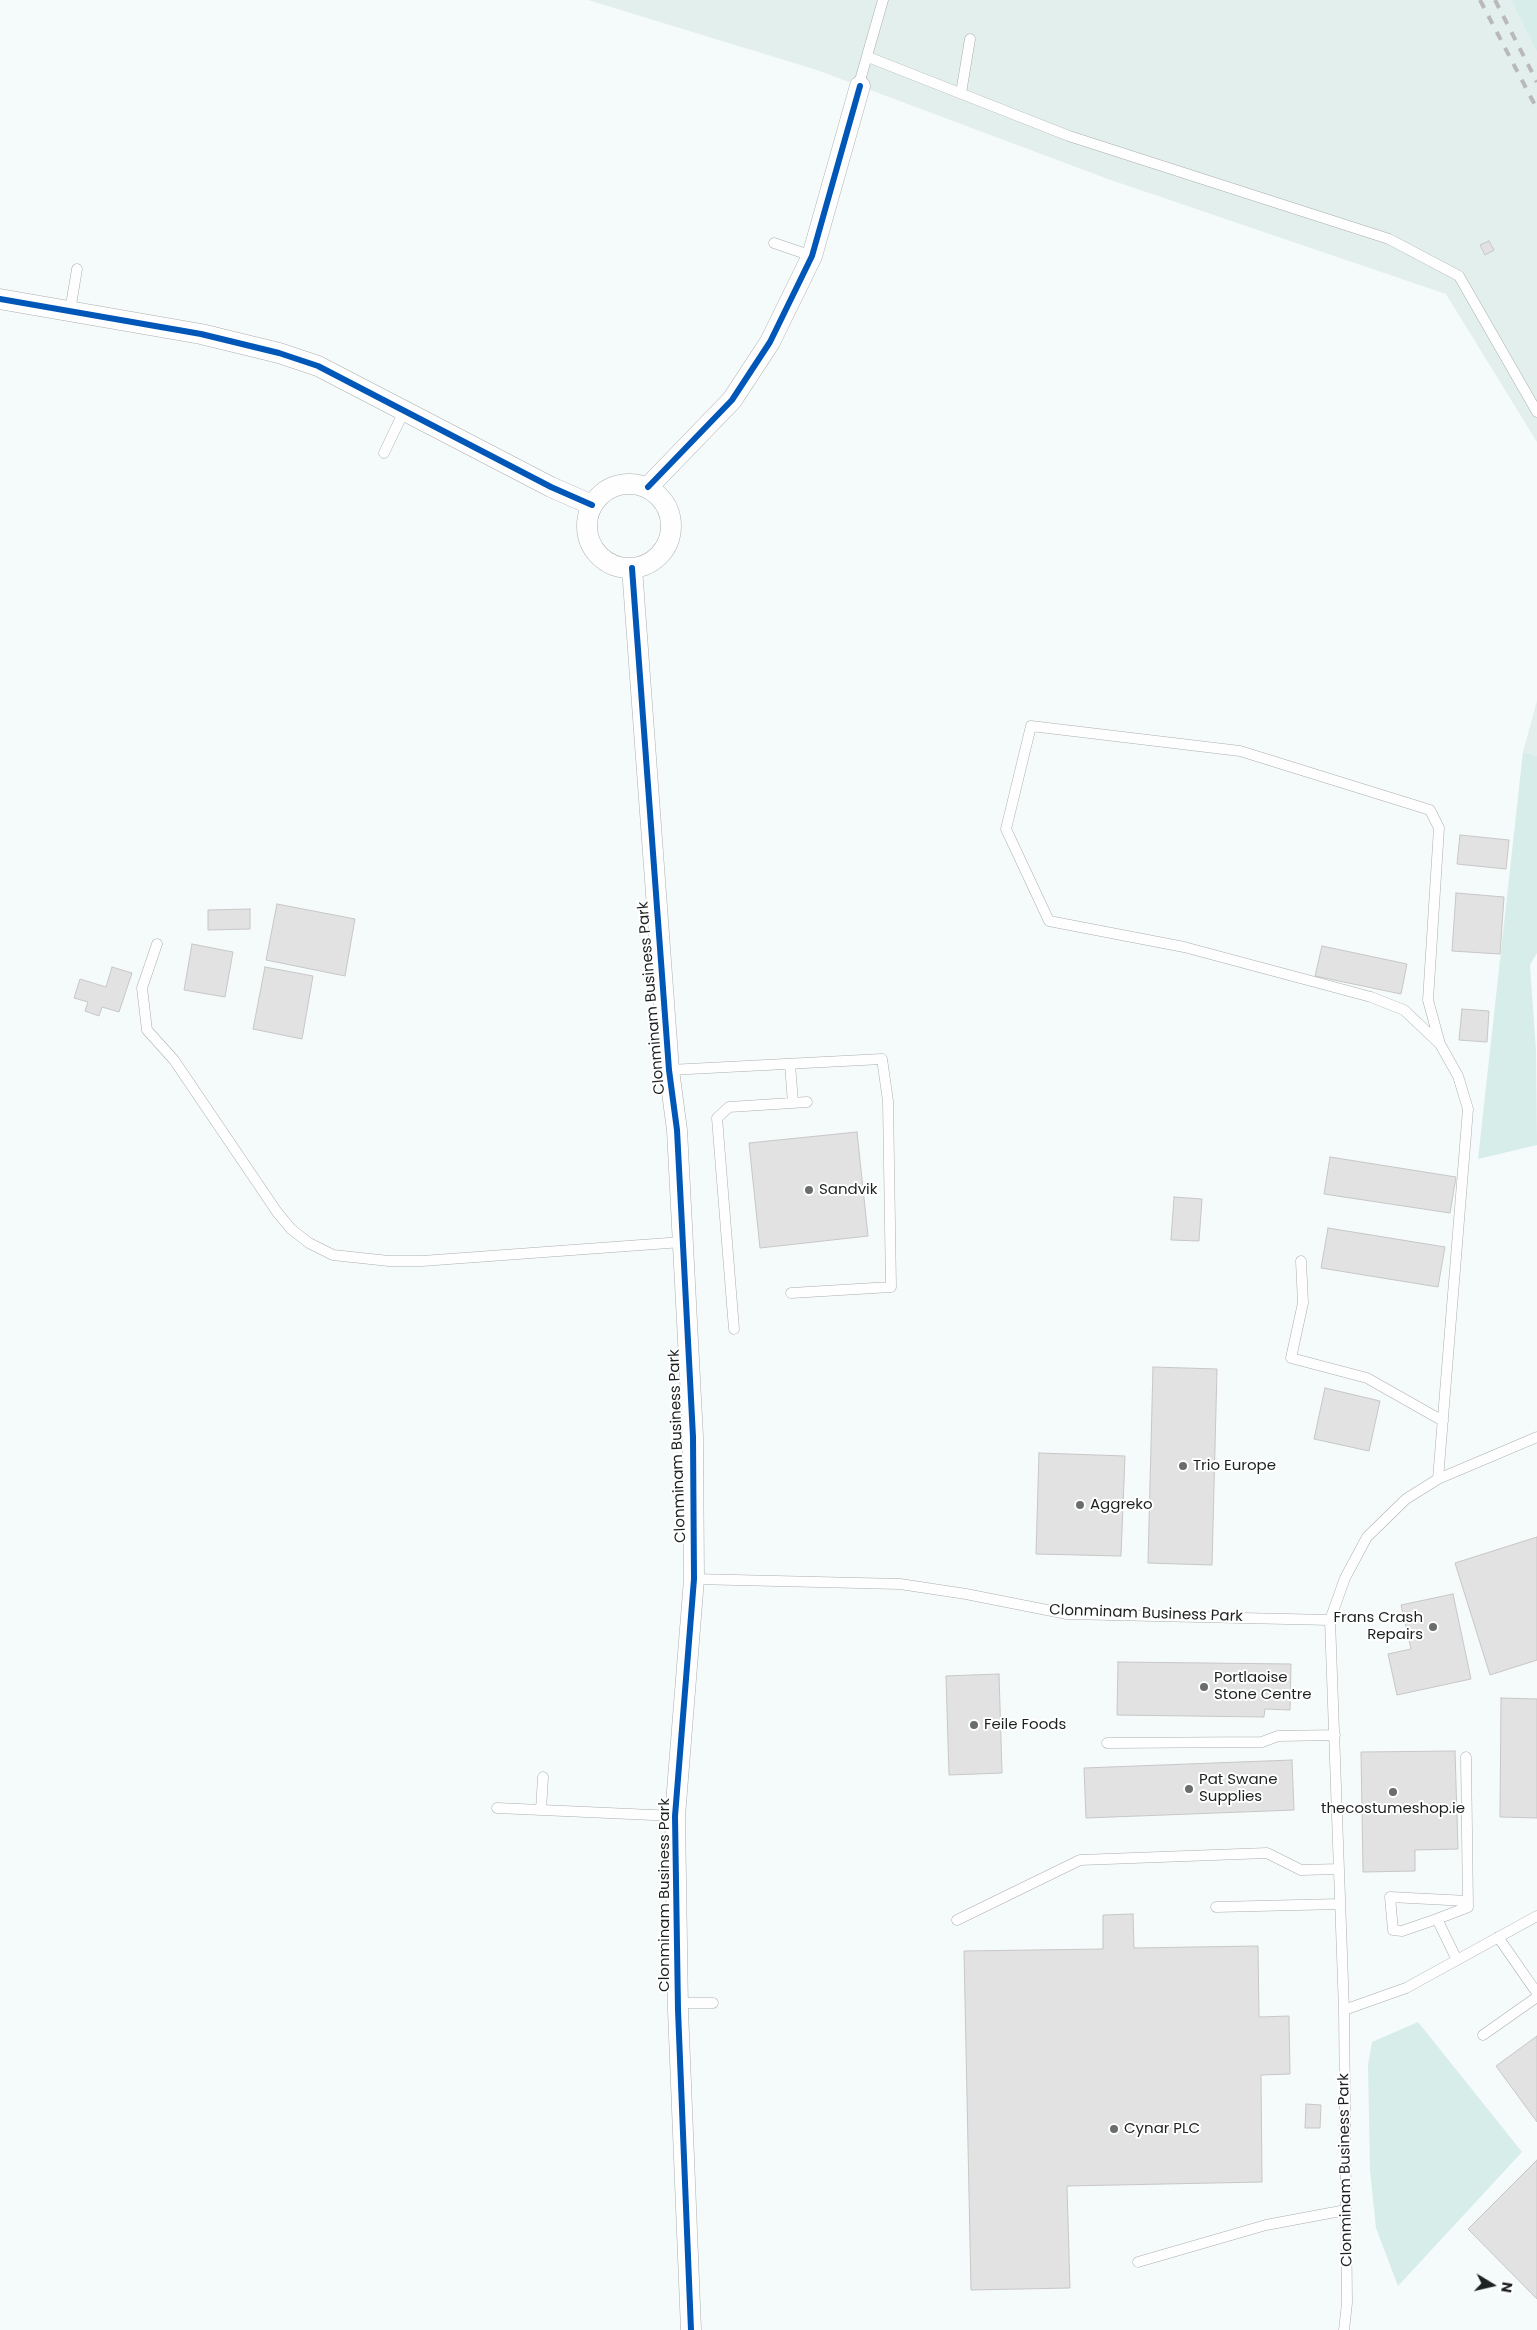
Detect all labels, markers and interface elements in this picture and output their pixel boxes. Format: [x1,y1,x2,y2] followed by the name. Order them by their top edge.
[635,901,669,1095] street label: Clonminam Business Park
[819,1181,878,1199] place label: Sandvik
[803,1184,815,1196] marker: Sandvik
[666,1349,690,1543] street label: Clonminam Business Park
[1193,1457,1276,1475] place label: Trio Europe
[1177,1460,1189,1472] marker: Trio Europe
[1090,1496,1153,1514] place label: Aggreko
[1074,1499,1086,1511] marker: Aggreko
[1049,1602,1243,1626] street label: Clonminam Business Park
[1334,1609,1423,1644] place label: Frans Crash Repairs
[1427,1621,1439,1633] marker: Frans Crash Repairs
[1214,1669,1312,1704] place label: Portlaoise Stone Centre
[1198,1681,1210,1693] marker: Portlaoise Stone Centre
[984,1716,1066,1734] place label: Feile Foods
[968,1719,980,1731] marker: Feile Foods
[1199,1771,1277,1806] place label: Pat Swane Supplies
[1183,1783,1195,1795] marker: Pat Swane Supplies
[1387,1786,1399,1798] marker: thecostumeshop.ie
[656,1798,674,1992] street label: Clonminam Business Park
[1321,1800,1465,1818] place label: thecostumeshop.ie
[1335,2073,1357,2267] street label: Clonminam Business Park
[1124,2120,1200,2138] place label: Cynar PLC
[1108,2123,1120,2135] marker: Cynar PLC
[1467,2260,1517,2310] north arrow
[1496,2281,1518,2294] text: N

